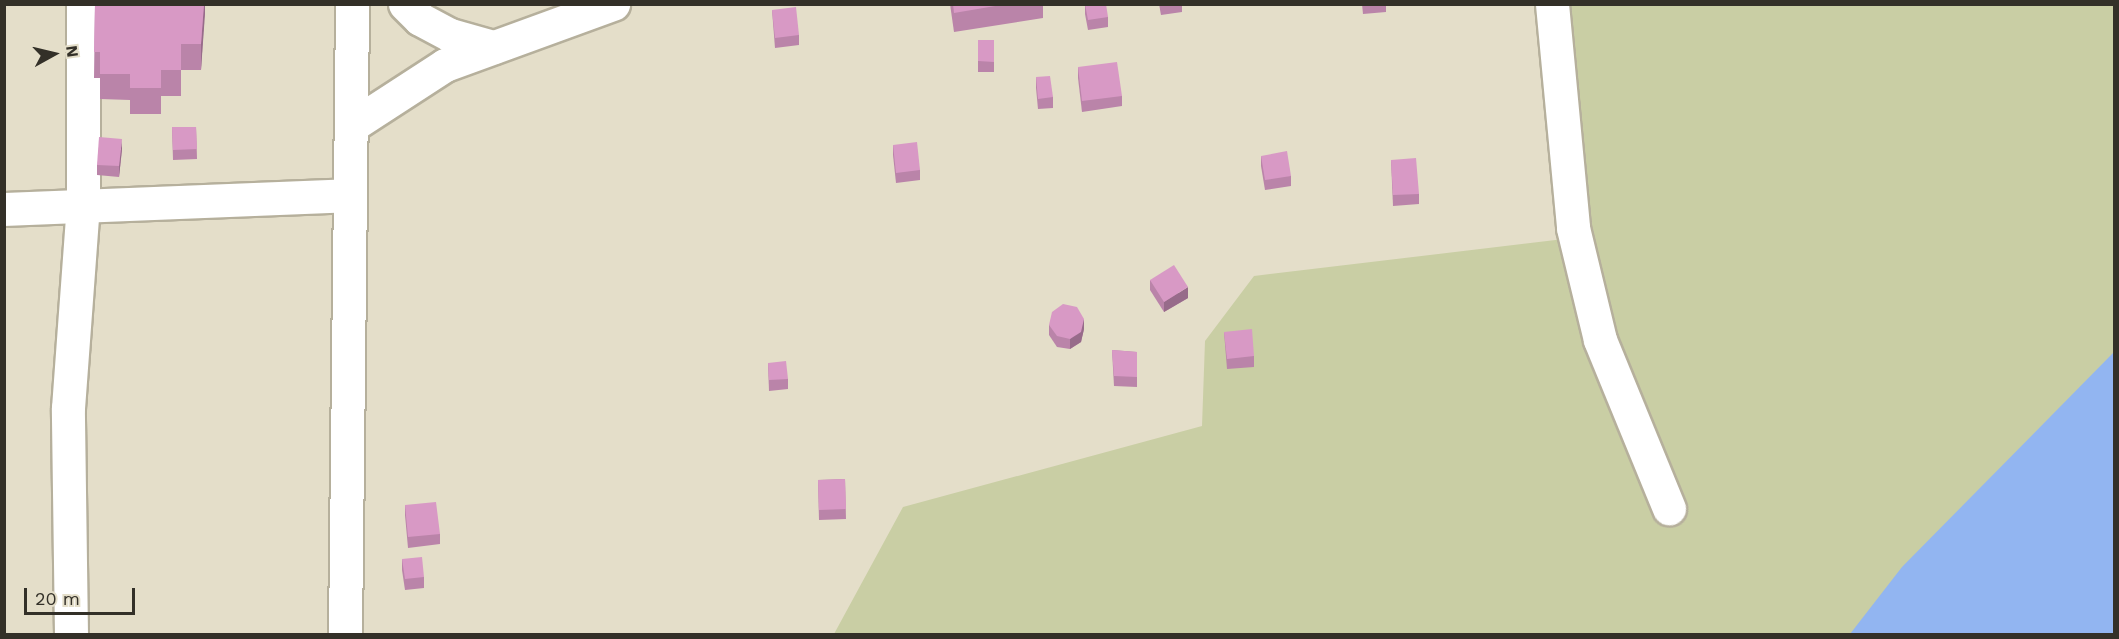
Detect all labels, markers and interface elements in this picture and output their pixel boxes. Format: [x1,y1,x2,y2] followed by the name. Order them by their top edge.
[24,24,84,84] north arrow
[62,44,83,59] text: N
[27,576,138,614] scale bar
[35,588,80,609] text: 20 m

